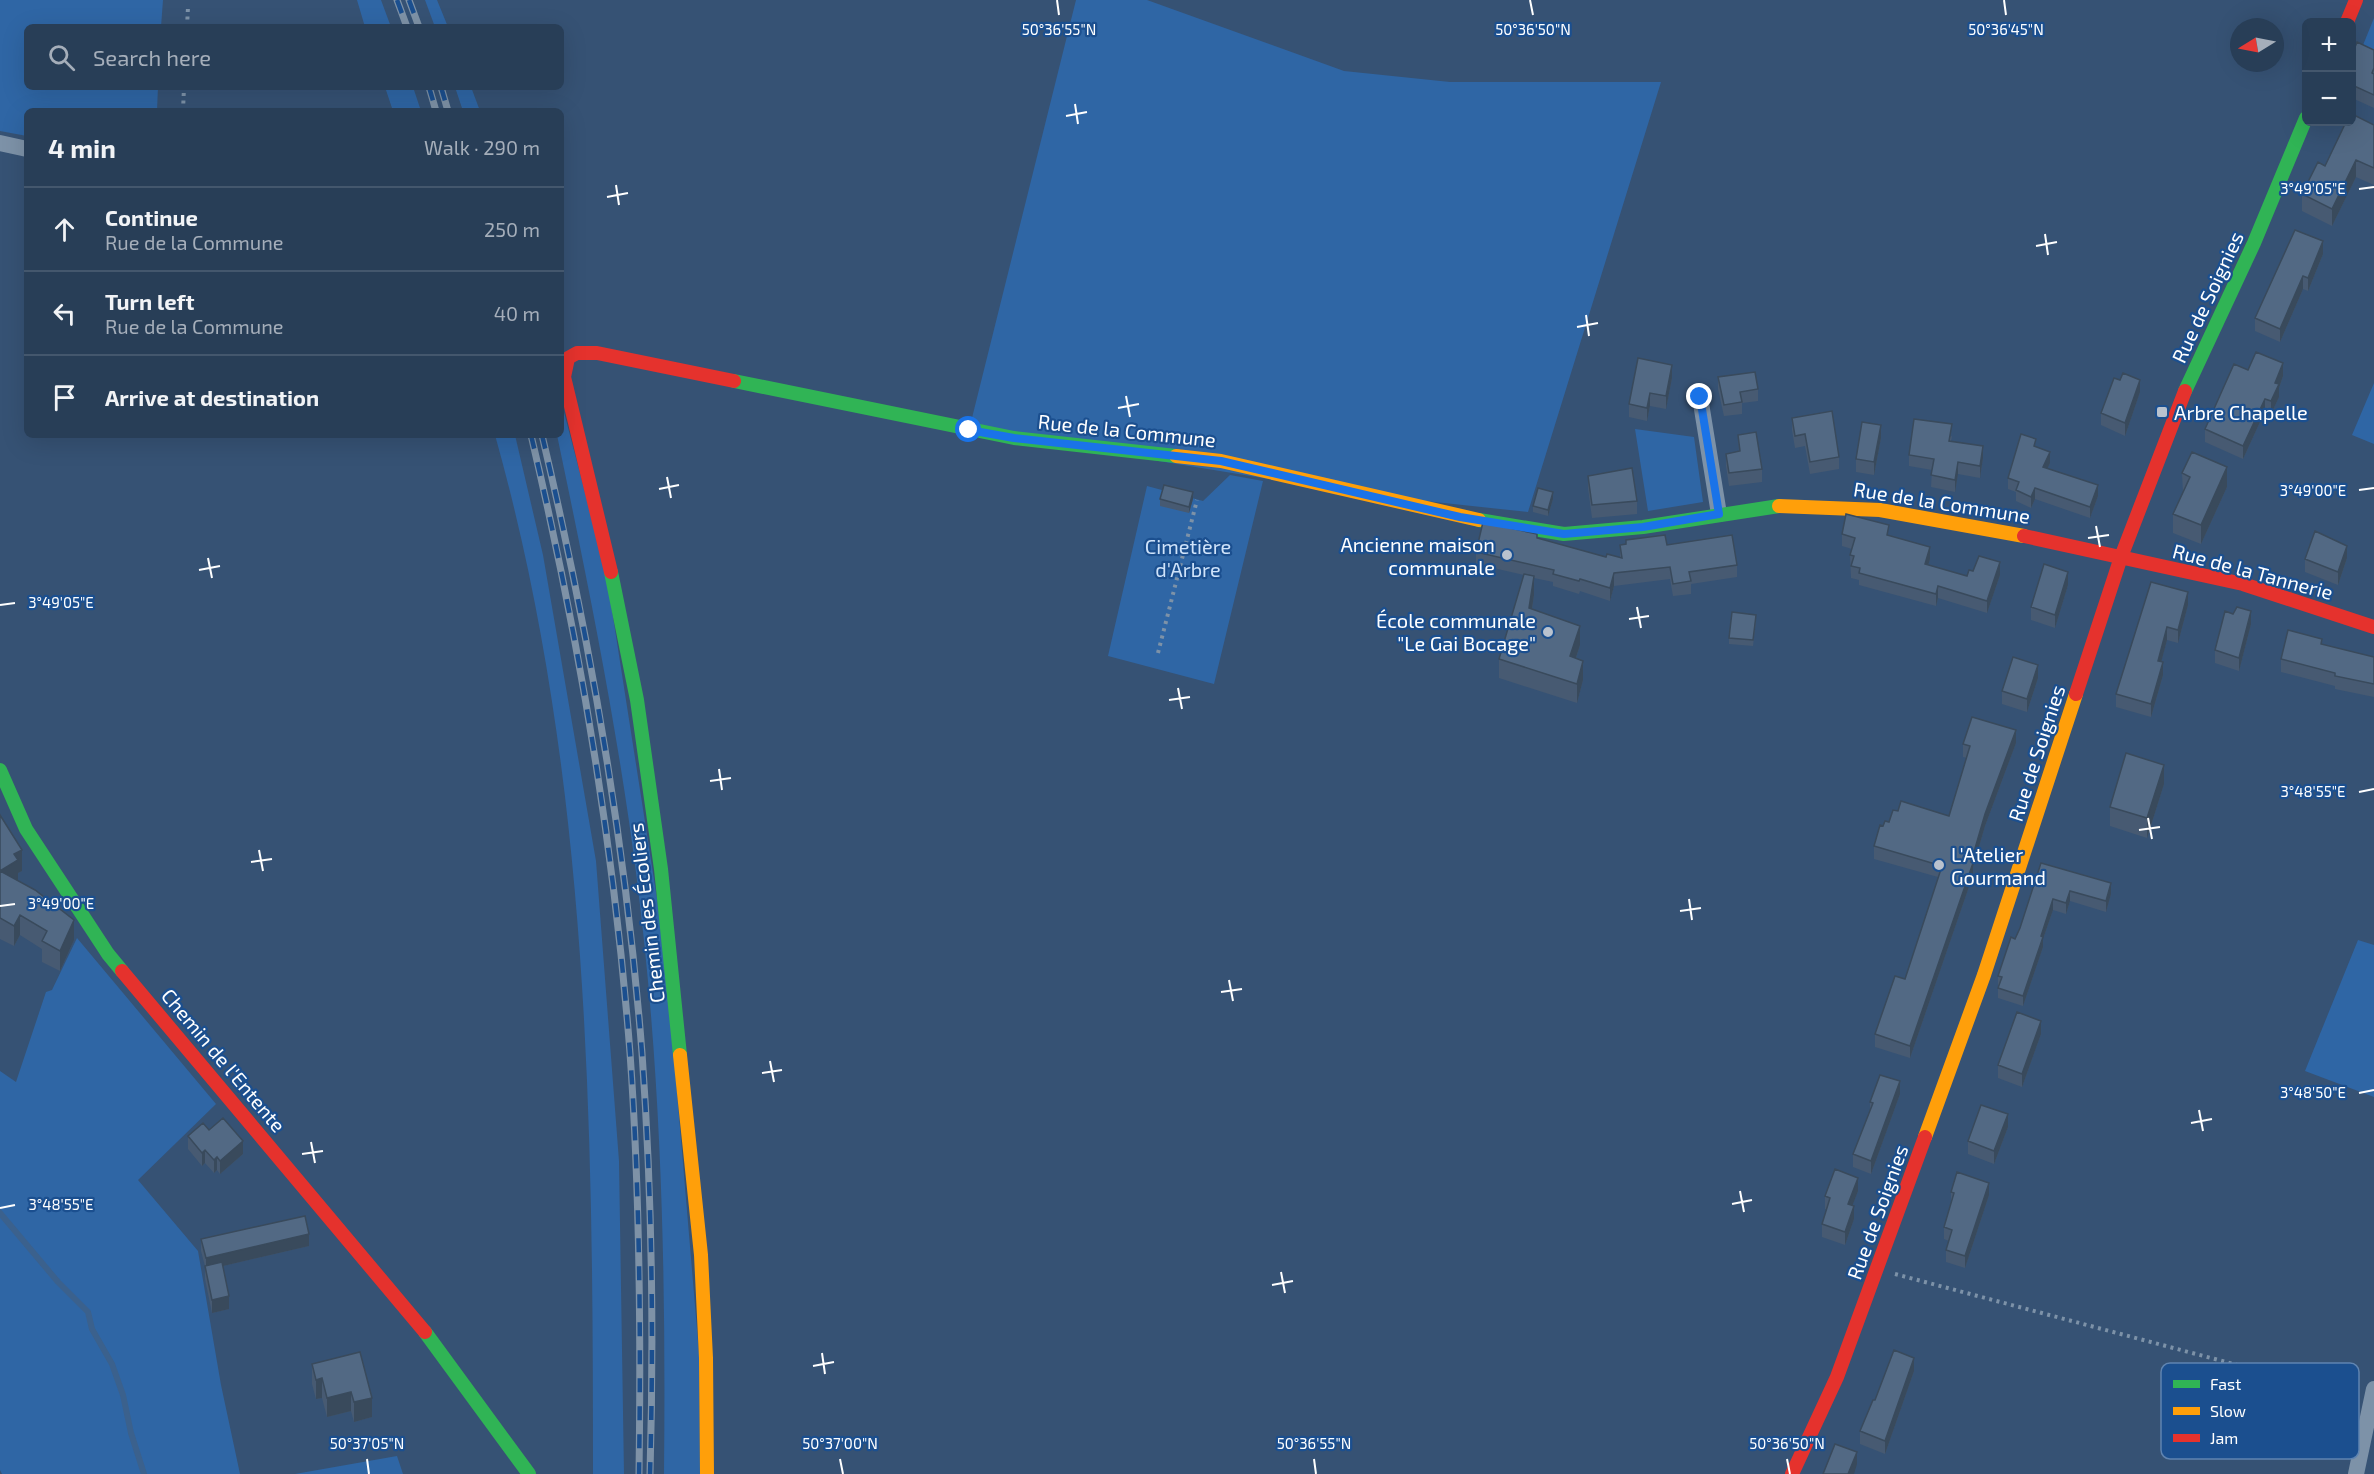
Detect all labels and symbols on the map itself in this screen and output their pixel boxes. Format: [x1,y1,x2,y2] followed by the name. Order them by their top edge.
[2230,18,2284,72] north arrow
[1022,20,1096,38] text: 50°36'55"N
[1495,20,1571,38] text: 50°36'50"N
[1968,20,2044,38] text: 50°36'45"N
[2280,179,2346,197] text: 3°49'05"E
[2166,228,2248,366] street label: Rue de Soignies
[1686,383,1712,409] route end
[2174,400,2308,424] place label: Arbre Chapelle
[2155,405,2169,419] marker: Arbre Chapelle
[1037,409,1217,451] street label: Rue de la Commune
[955,416,981,442] route start
[1852,476,2032,528] street label: Rue de la Commune
[2280,481,2346,499] text: 3°49'00"E
[1340,532,1495,579] place label: Ancienne maison communale
[1145,534,1231,581] park label: Cimetière d'Arbre
[2170,538,2336,604] street label: Rue de la Tannerie
[1500,548,1514,562] marker: Ancienne maison communale
[28,593,94,611] text: 3°49'05"E
[1376,608,1536,655] place label: École communale "Le Gai Bocage"
[1541,625,1555,639] marker: École communale "Le Gai Bocage"
[2003,682,2069,824] street label: Rue de Soignies
[2280,782,2346,800] text: 3°48'55"E
[623,822,669,1004] street label: Chemin des Écoliers
[1951,842,2046,889] place label: L'Atelier Gourmand
[1932,858,1946,872] marker: L'Atelier Gourmand
[28,894,94,912] text: 3°49'00"E
[157,983,291,1137] street label: Chemin de l'Entente
[2280,1083,2346,1101] text: 3°48'50"E
[1841,1141,1913,1283] street label: Rue de Soignies
[28,1195,94,1213] text: 3°48'55"E
[2161,1363,2359,1459] legend
[2210,1374,2241,1393] text: Fast
[2210,1401,2246,1420] text: Slow
[2210,1428,2238,1447] text: Jam
[330,1434,404,1452] text: 50°37'05"N
[802,1434,878,1452] text: 50°37'00"N
[1277,1434,1351,1452] text: 50°36'55"N
[1749,1434,1825,1452] text: 50°36'50"N

